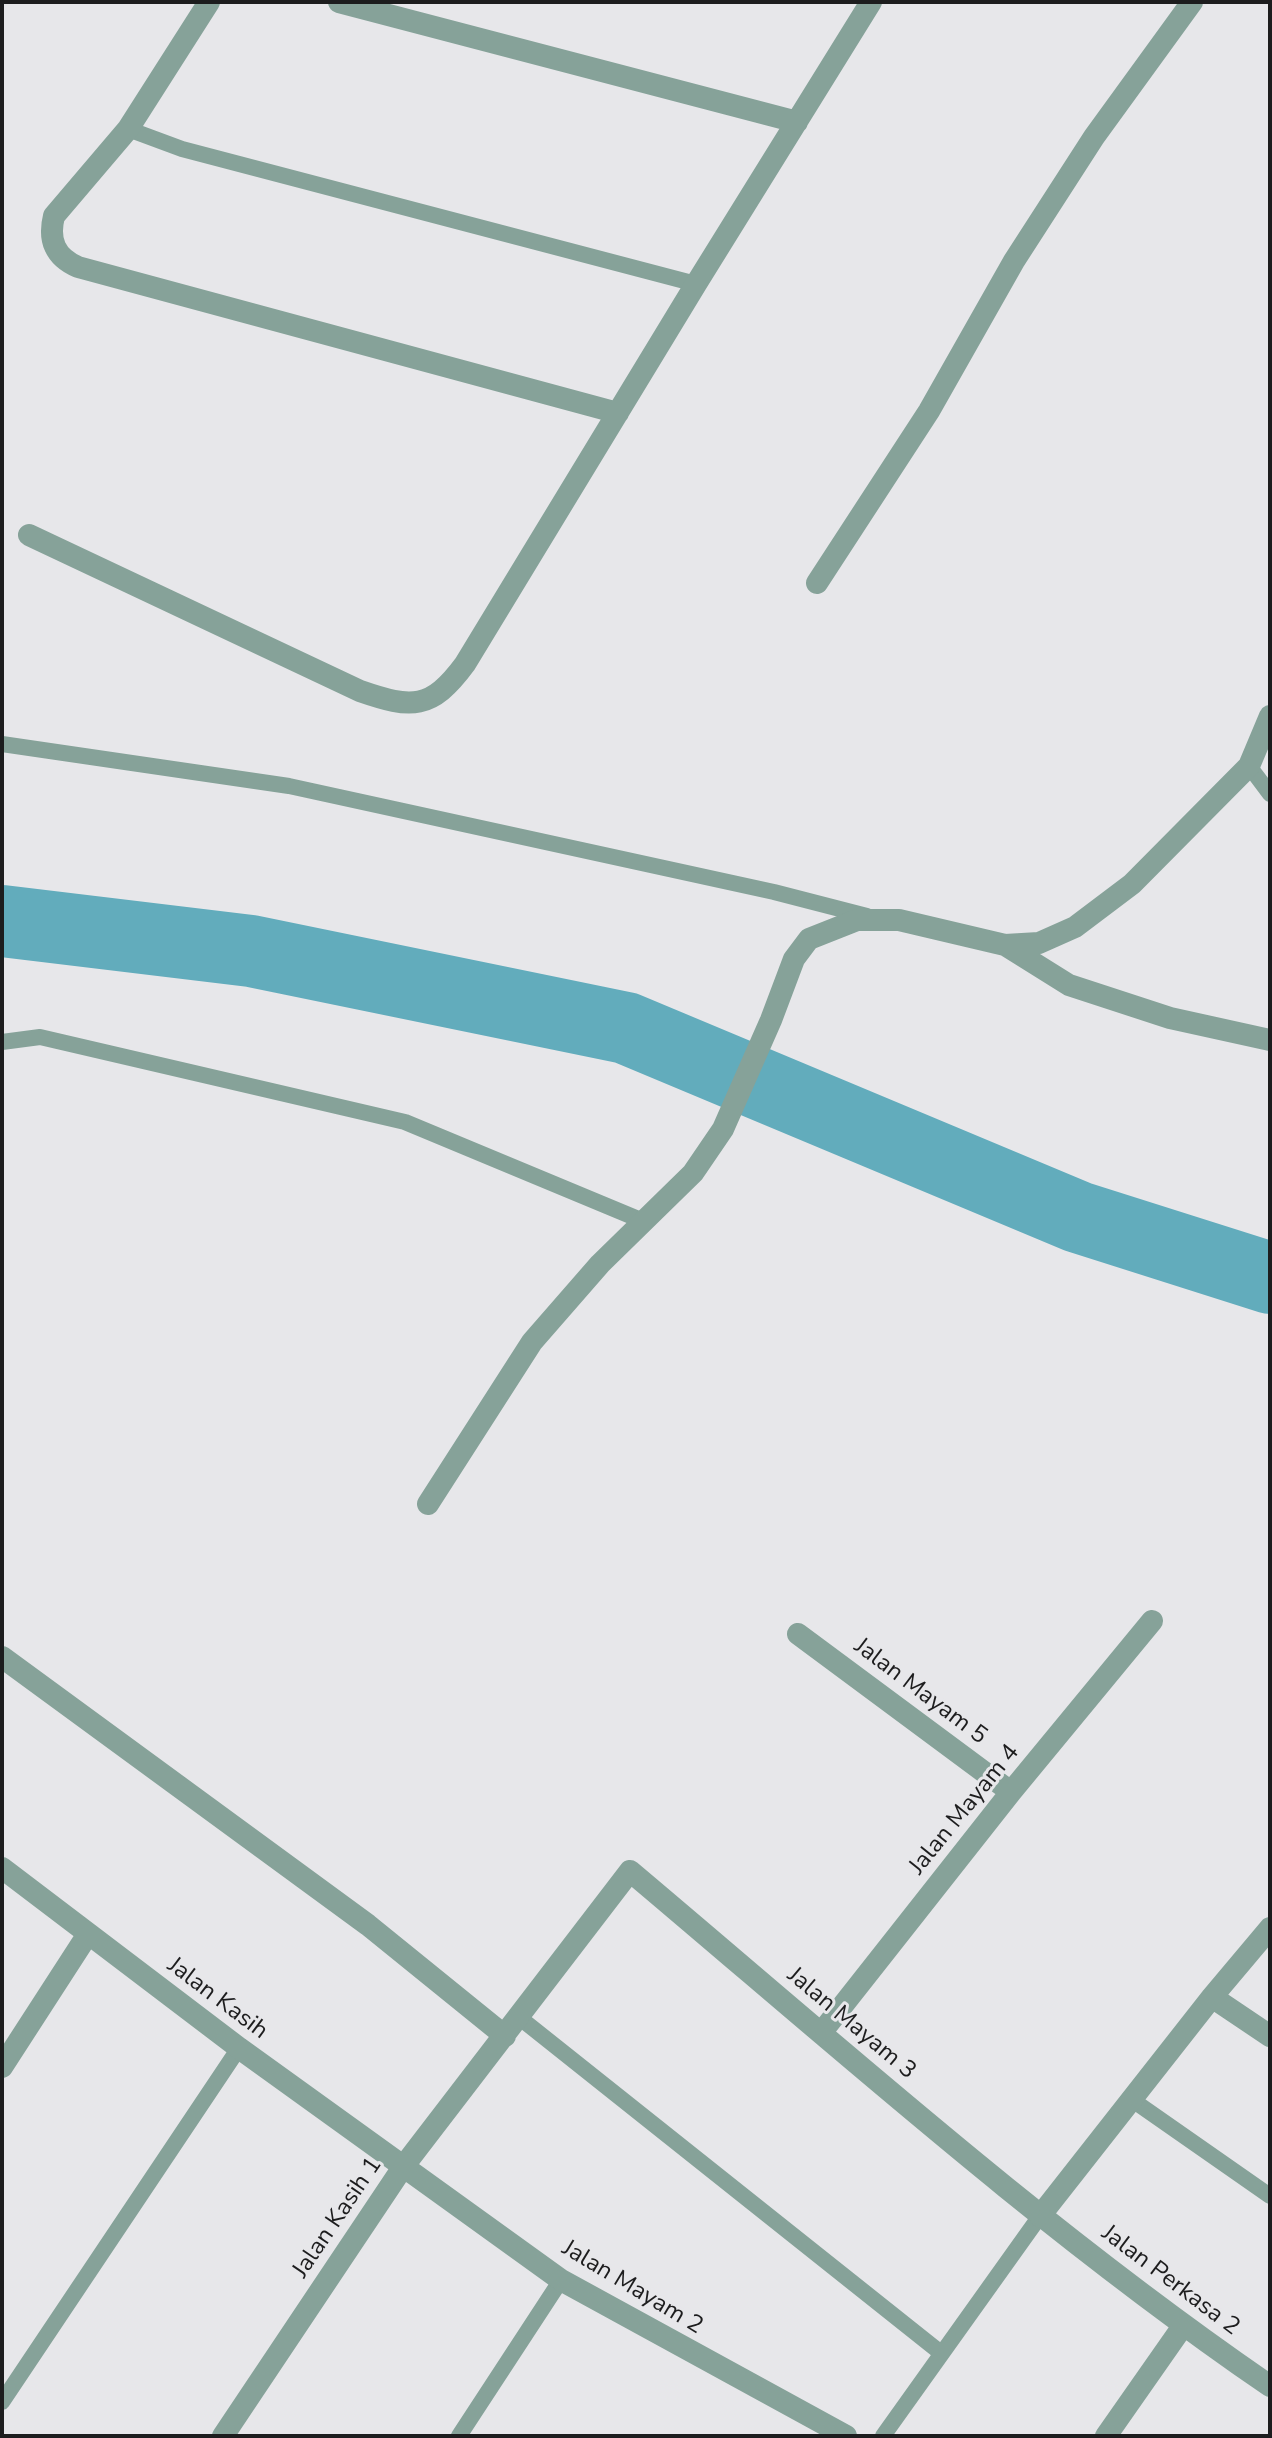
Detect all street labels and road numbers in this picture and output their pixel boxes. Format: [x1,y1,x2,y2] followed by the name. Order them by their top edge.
[848,1633,992,1751] street label: Jalan Mayam 5
[904,1739,1026,1881] street label: Jalan Mayam 4
[161,1952,273,2046] street label: Jalan Kasih
[781,1962,921,2086] street label: Jalan Mayam 3
[287,2152,389,2284] street label: Jalan Kasih 1
[1095,2220,1245,2342] street label: Jalan Perkasa 2
[556,2235,708,2341] street label: Jalan Mayam 2

